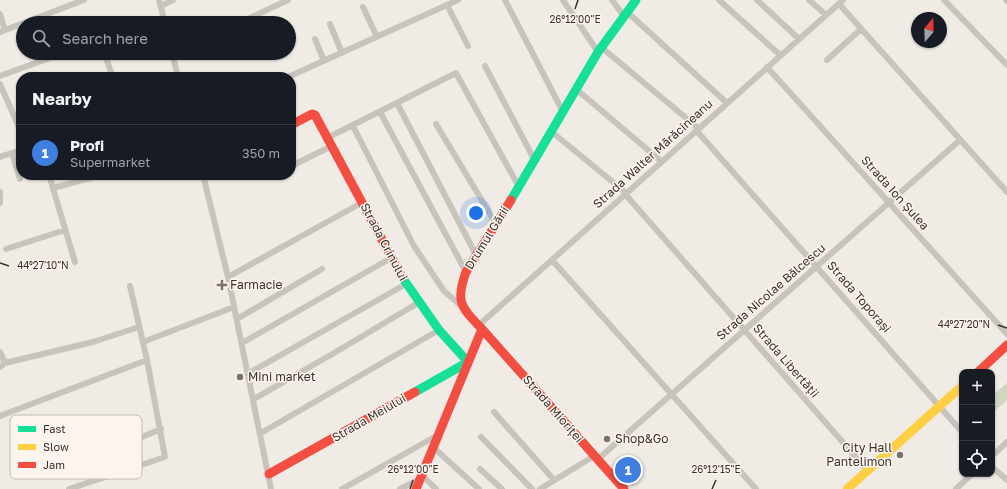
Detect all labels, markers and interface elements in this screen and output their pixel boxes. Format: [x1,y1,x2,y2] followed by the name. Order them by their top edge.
[911,12,947,48] north arrow
[550,13,601,25] text: 26°12'00"E
[16,16,296,60] search box
[30,27,52,49] icon: search
[62,29,148,47] text: Search here
[32,88,92,109] text: Nearby
[590,96,715,211] street label: Strada Walter Mărăcineanu
[70,136,104,154] text: Profi
[42,145,48,161] text: 1
[242,145,280,161] text: 350 m
[858,153,933,233] street label: Strada Ion Șulea
[70,154,151,170] text: Supermarket
[358,200,411,283] street label: Strada Crinului
[461,203,512,272] street label: Drumul Gării
[466,203,486,223] your location
[713,240,828,343] street label: Strada Nicolae Bălcescu
[824,258,894,335] street label: Strada Toporași
[17,259,69,271] text: 44°27'10"N
[230,277,283,292] place label: Farmacie
[217,280,227,290] marker: Farmacie
[938,318,990,330] text: 44°27'20"N
[750,321,823,401] street label: Strada Libertății
[248,369,316,384] place label: Mini market
[959,369,995,477] map controls
[959,369,995,405] button: +
[235,372,245,382] marker: Mini market
[520,372,587,445] street label: Strada Mioriței
[329,390,408,445] street label: Strada Meiului
[959,405,995,441] button: −
[10,415,142,479] legend
[43,422,66,435] text: Fast
[615,431,668,446] place label: Shop&Go
[602,434,612,444] marker: Shop&Go
[43,440,69,453] text: Slow
[826,440,892,469] place label: City Hall Pantelimon
[959,441,995,477] button: locate
[895,450,905,460] marker: City Hall Pantelimon
[615,455,641,485] pin: 1
[43,458,65,471] text: Jam
[388,463,439,475] text: 26°12'00"E
[691,463,741,475] text: 26°12'15"E

